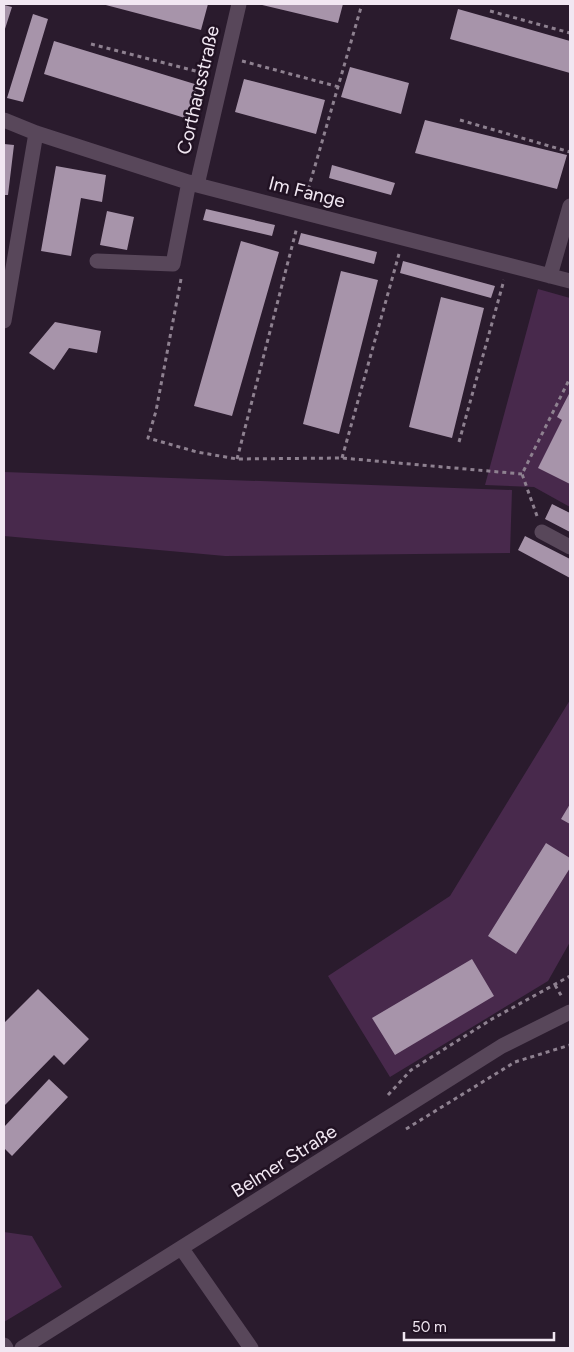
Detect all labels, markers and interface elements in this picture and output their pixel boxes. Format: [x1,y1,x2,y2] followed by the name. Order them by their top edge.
[172,23,224,157] street label: Corthausstraße
[266,171,348,213] street label: Im Fange
[227,1119,341,1203] street label: Belmer Straße
[404,1310,554,1342] scale bar
[412,1318,447,1336] text: 50 m

